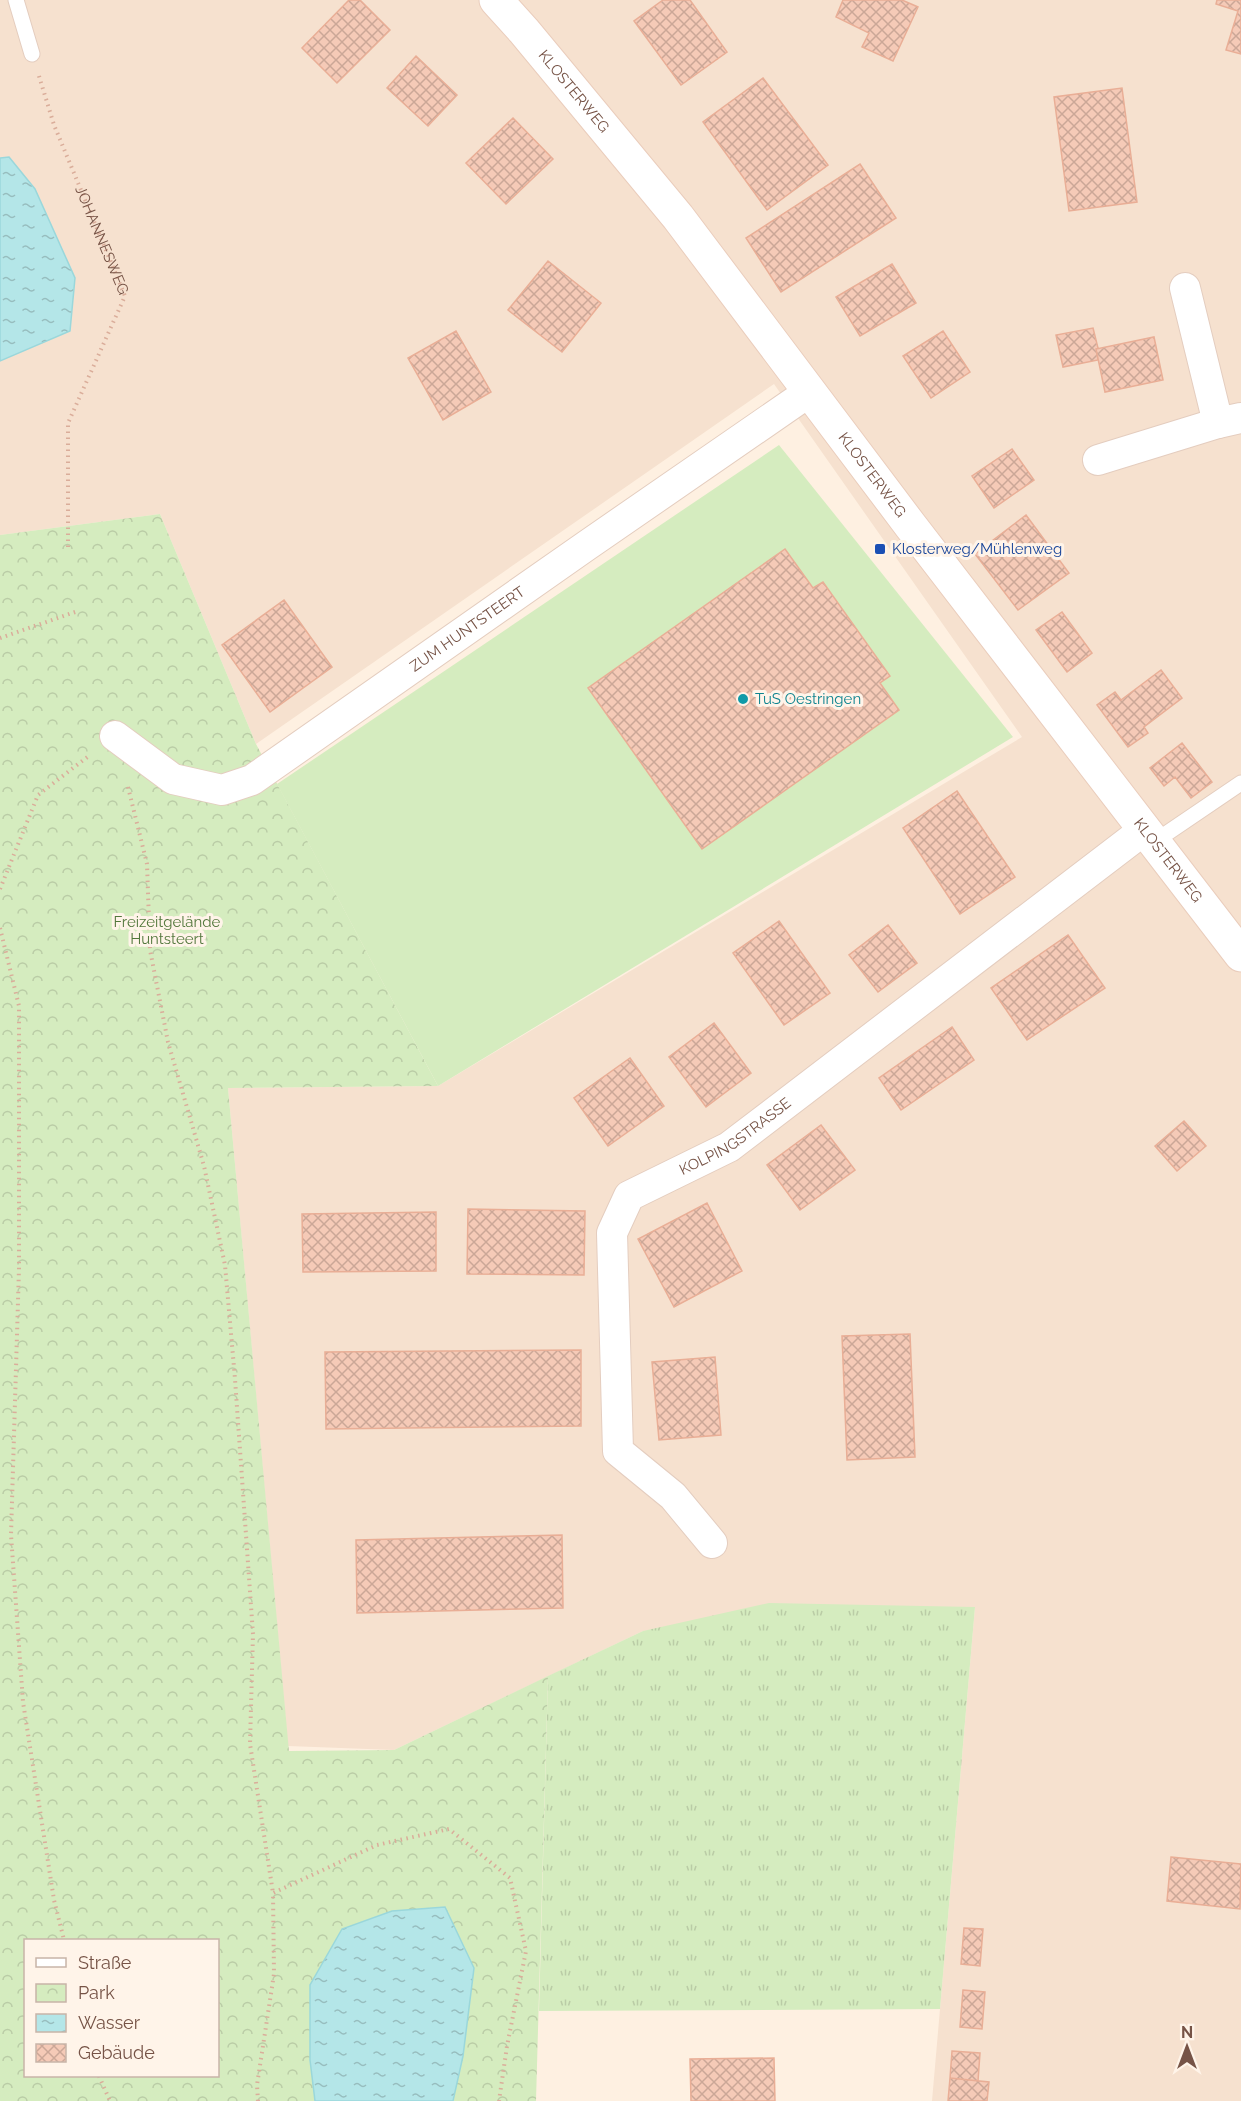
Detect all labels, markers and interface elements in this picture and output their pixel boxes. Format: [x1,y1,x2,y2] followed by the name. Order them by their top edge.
[535,46,613,136] street label: KLOSTERWEG
[71,183,132,297] street label: JOHANNESWEG
[834,429,910,521] street label: KLOSTERWEG
[892,540,1062,558] place label: Klosterweg/Mühlenweg
[873,542,887,556] marker: Klosterweg/Mühlenweg
[406,583,528,676] street label: ZUM HUNTSTEERT
[755,690,861,708] place label: TuS Oestringen
[736,692,750,706] marker: TuS Oestringen
[1130,815,1206,906] street label: KLOSTERWEG
[114,913,221,948] park label: Freizeitgelände Huntsteert
[676,1094,795,1179] street label: KOLPINGSTRASSE
[24,1939,219,2077] legend
[78,1952,132,1973] text: Straße
[78,1982,115,2003] text: Park
[78,2012,141,2033] text: Wasser
[1157,2017,1217,2077] north arrow
[1181,2023,1193,2042] text: N
[78,2042,155,2063] text: Gebäude

